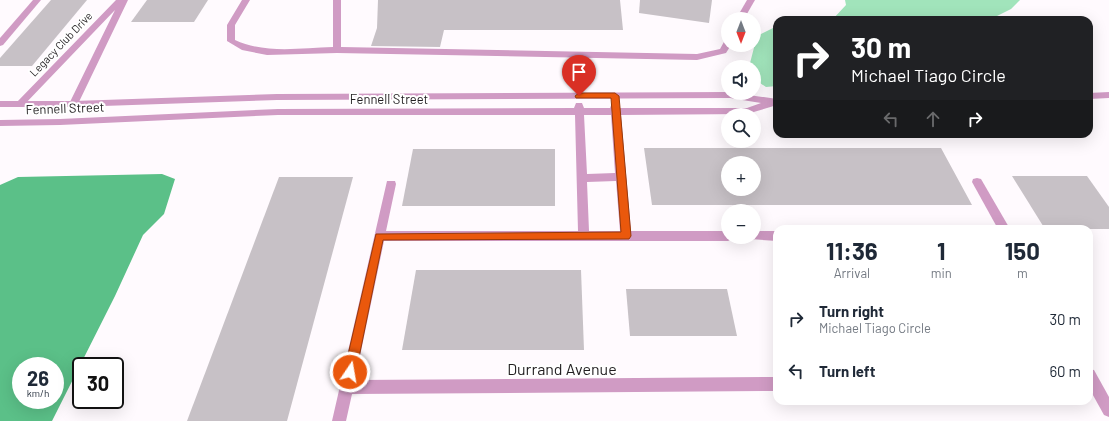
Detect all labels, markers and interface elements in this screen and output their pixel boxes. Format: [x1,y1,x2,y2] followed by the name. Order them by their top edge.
[27,9,95,79] street label: Legacy Club Drive
[721,12,761,52] north arrow
[721,12,761,244] map controls
[851,30,911,64] text: 30 m
[785,32,837,84] icon: right
[562,55,596,96] pin
[721,60,761,100] button: sound
[568,61,590,83] icon: arrive
[851,64,1006,86] text: Michael Tiago Circle
[350,91,428,107] street label: Fennell Street
[25,99,105,117] street label: Fennell Street
[721,108,761,148] button: search
[880,108,902,130] icon: left
[922,108,944,130] icon: ahead
[964,108,986,130] icon: right
[721,156,761,196] button: +
[721,204,761,244] button: −
[826,236,878,265] text: 11:36
[937,236,946,265] text: 1
[1005,236,1040,265] text: 150
[834,265,870,281] text: Arrival
[931,265,952,281] text: min
[1017,265,1028,281] text: m
[819,302,884,320] text: Turn right
[785,308,807,330] icon: right
[1049,310,1081,328] text: 30 m
[819,320,931,336] text: Michael Tiago Circle
[329,351,371,393] position arrow
[72,357,124,409] speed limit sign: 30
[507,359,617,378] street label: Durrand Avenue
[785,360,807,382] icon: left
[819,362,875,380] text: Turn left
[1049,362,1081,380] text: 60 m
[27,366,49,390] text: 26
[27,387,49,399] text: km/h

